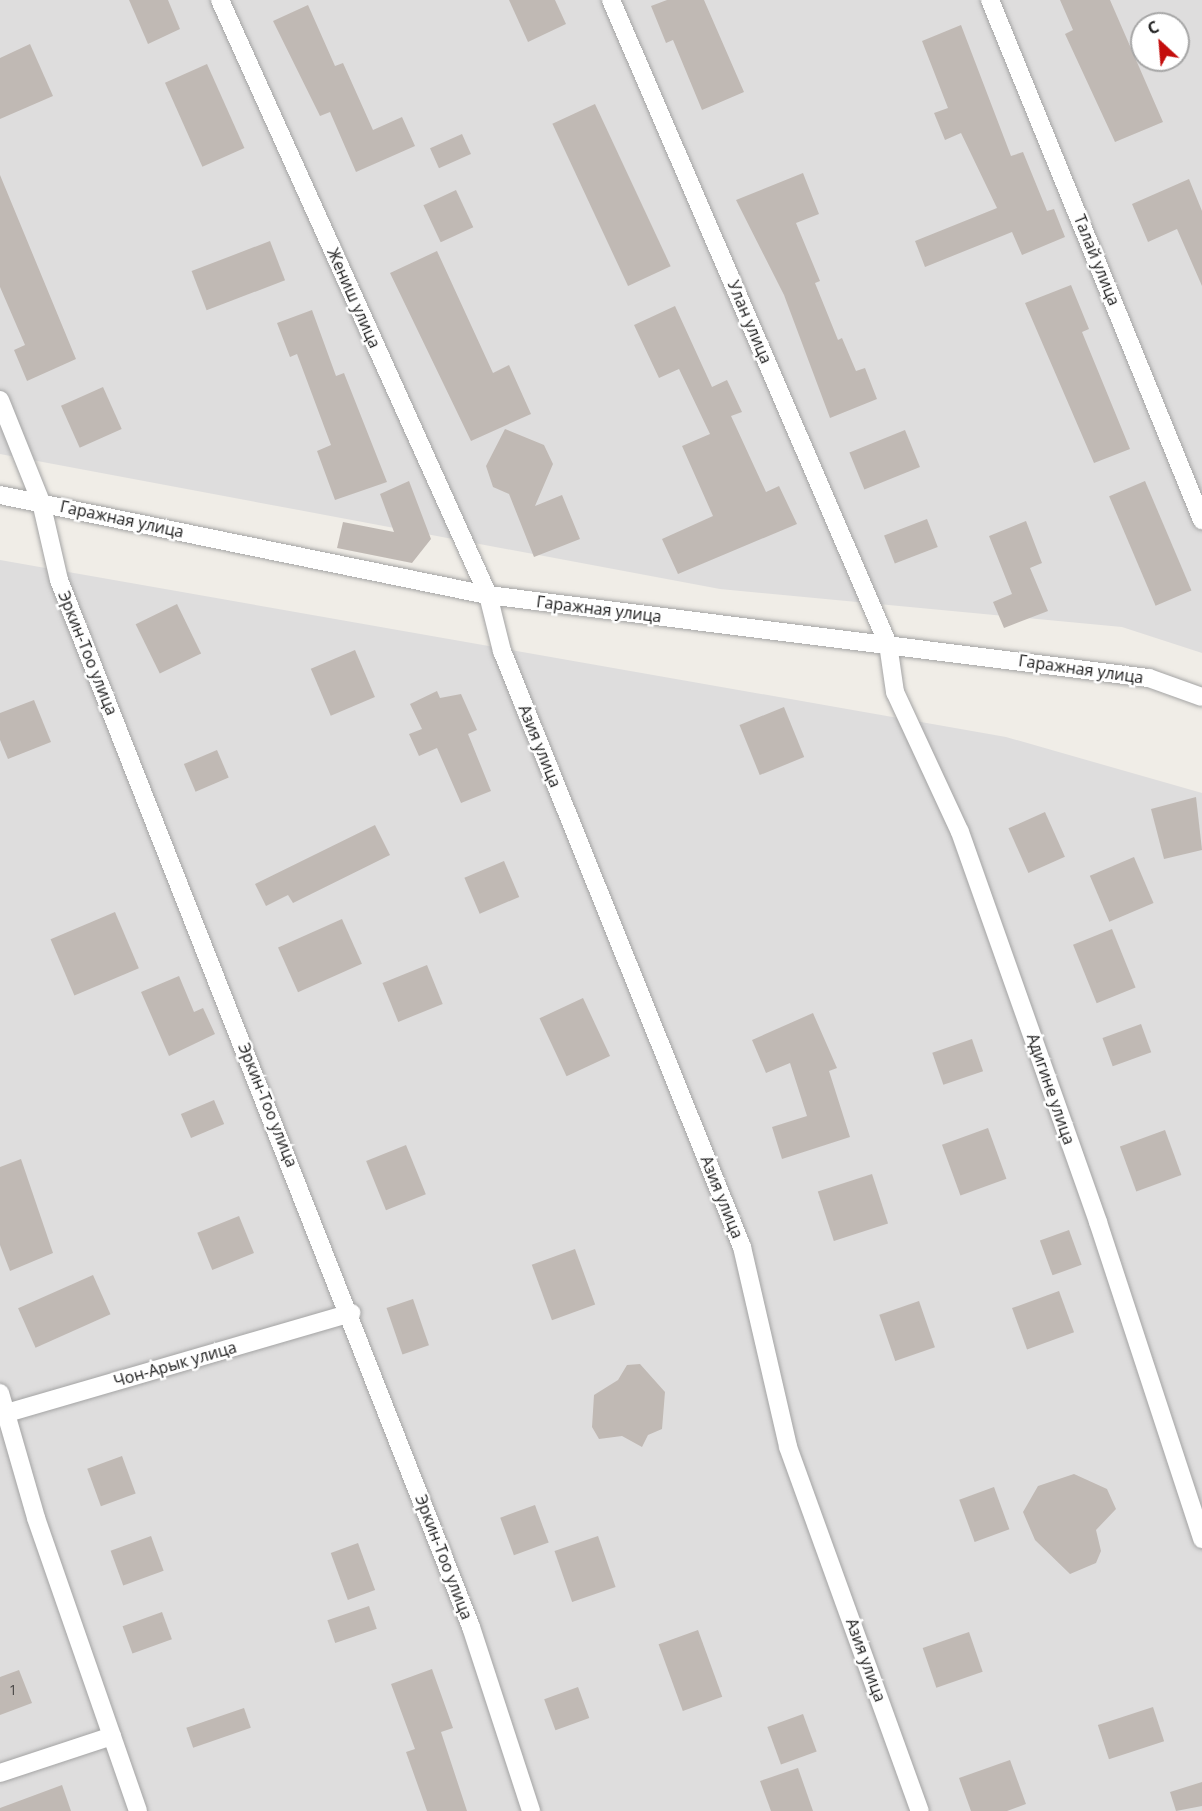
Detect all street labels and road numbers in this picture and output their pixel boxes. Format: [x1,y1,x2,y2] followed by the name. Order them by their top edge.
[1070,212,1124,308] street label: Талай улица
[323,245,385,351] street label: Жениш улица
[724,278,776,366] street label: Улан улица
[58,497,186,541] street label: Гаражная улица
[54,588,122,718] street label: Эркин-Тоо улица
[535,592,663,626] street label: Гаражная улица
[1017,651,1145,687] street label: Гаражная улица
[515,702,565,790] street label: Азия улица
[1023,1031,1079,1147] street label: Адигине улица
[234,1040,302,1170] street label: Эркин-Тоо улица
[697,1153,747,1241] street label: Азия улица
[111,1337,239,1391] street label: Чон-Арык улица
[411,1492,477,1622] street label: Эркин-Тоо улица
[842,1616,890,1704] street label: Азия улица

